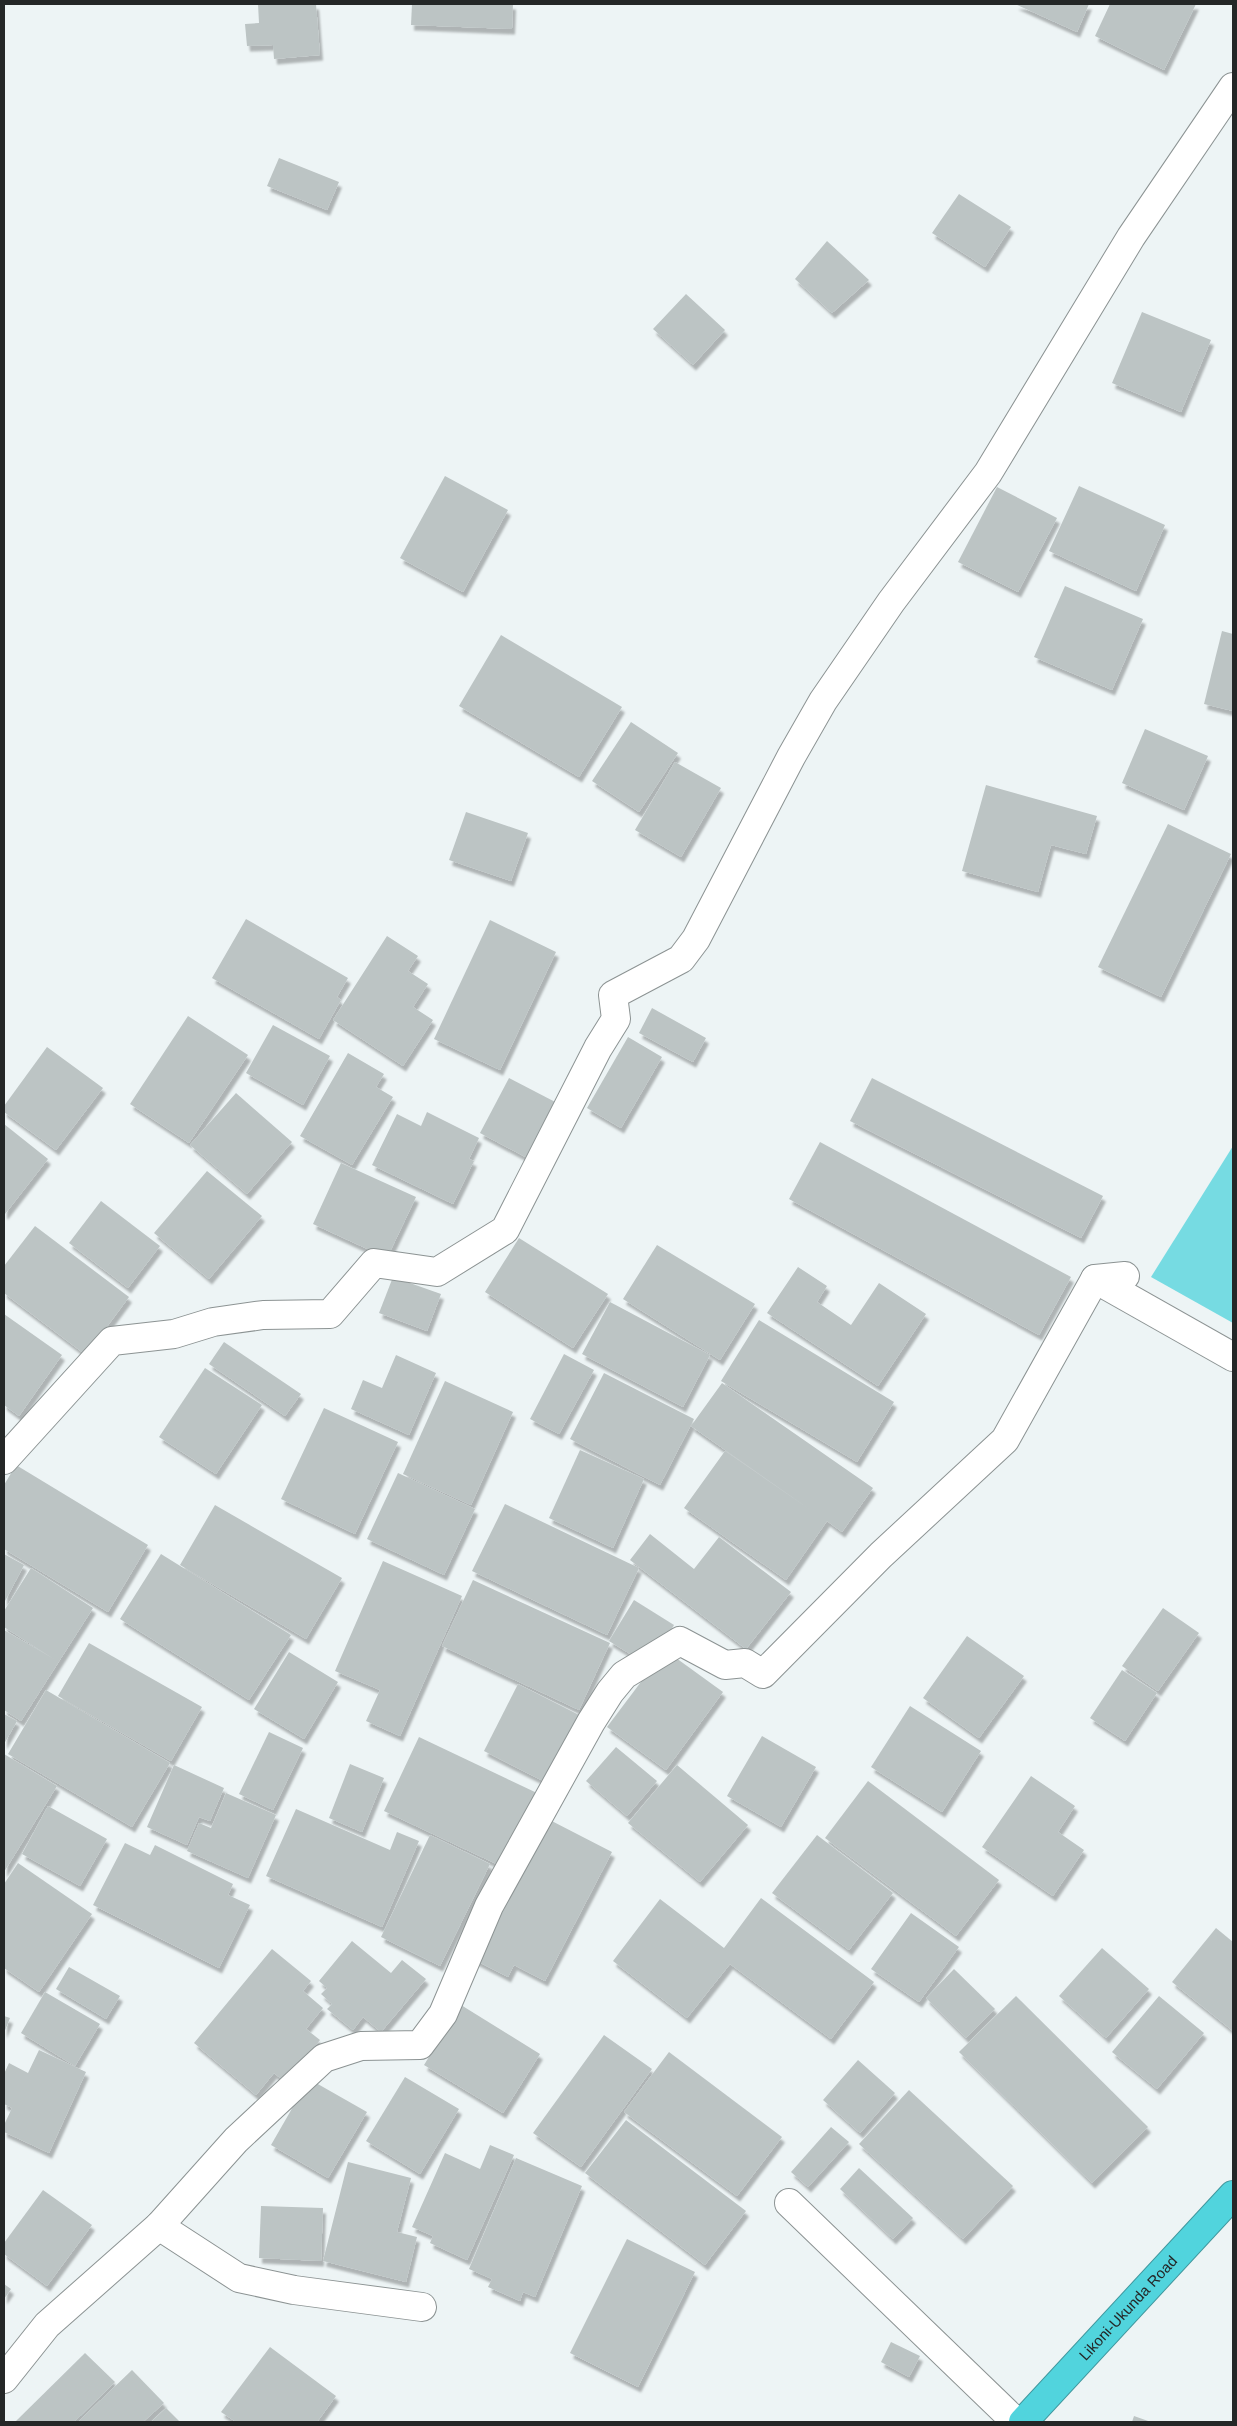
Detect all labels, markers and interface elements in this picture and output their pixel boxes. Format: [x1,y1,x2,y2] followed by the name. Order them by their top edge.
[1075,2252,1180,2364] street label: Likoni-Ukunda Road

